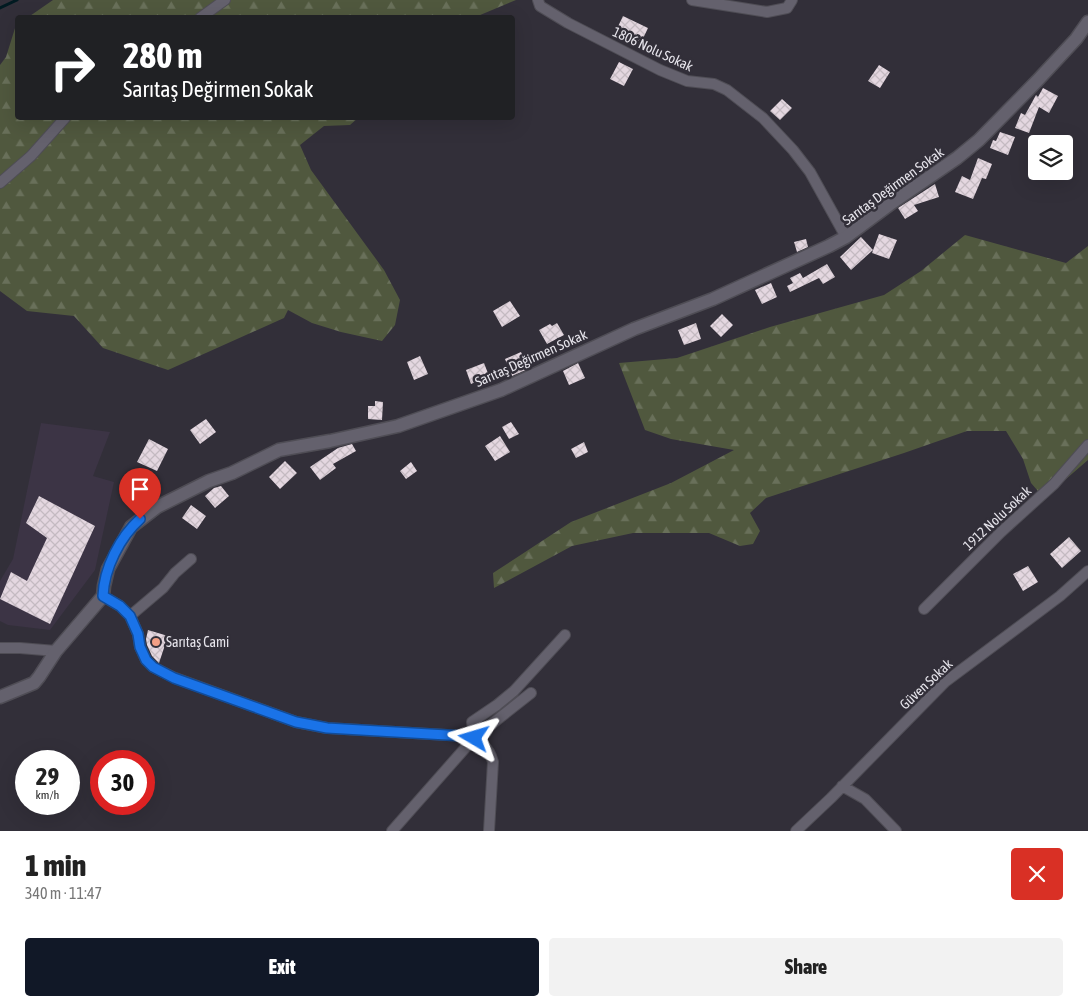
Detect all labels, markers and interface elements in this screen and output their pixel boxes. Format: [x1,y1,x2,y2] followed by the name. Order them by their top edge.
[610,23,696,75] street label: 1806 Nolu Sokak
[40,35,105,100] icon: right
[123,35,202,75] text: 280 m
[123,76,313,102] text: Sarıtaş Değirmen Sokak
[1028,135,1073,180] map controls
[1028,135,1073,180] button: layers
[839,144,947,228] street label: Sarıtaş Değirmen Sokak
[472,326,590,390] street label: Sarıtaş Değirmen Sokak
[119,468,161,519] pin
[126,475,154,503] icon: arrive
[960,483,1034,553] street label: 1912 Nolu Sokak
[166,634,229,650] place label: Sarıtaş Cami
[150,636,162,648] marker: Sarıtaş Cami
[896,656,956,712] street label: Güven Sokak
[447,711,499,763] position arrow
[90,750,155,815] speed limit sign: 30
[36,762,59,790] text: 29
[36,788,59,802] text: km/h
[25,848,86,882] text: 1 min
[1011,848,1063,900] button: close
[25,884,102,902] text: 340 m · 11:47
[25,938,539,996] button: Exit
[549,938,1063,996] button: Share

